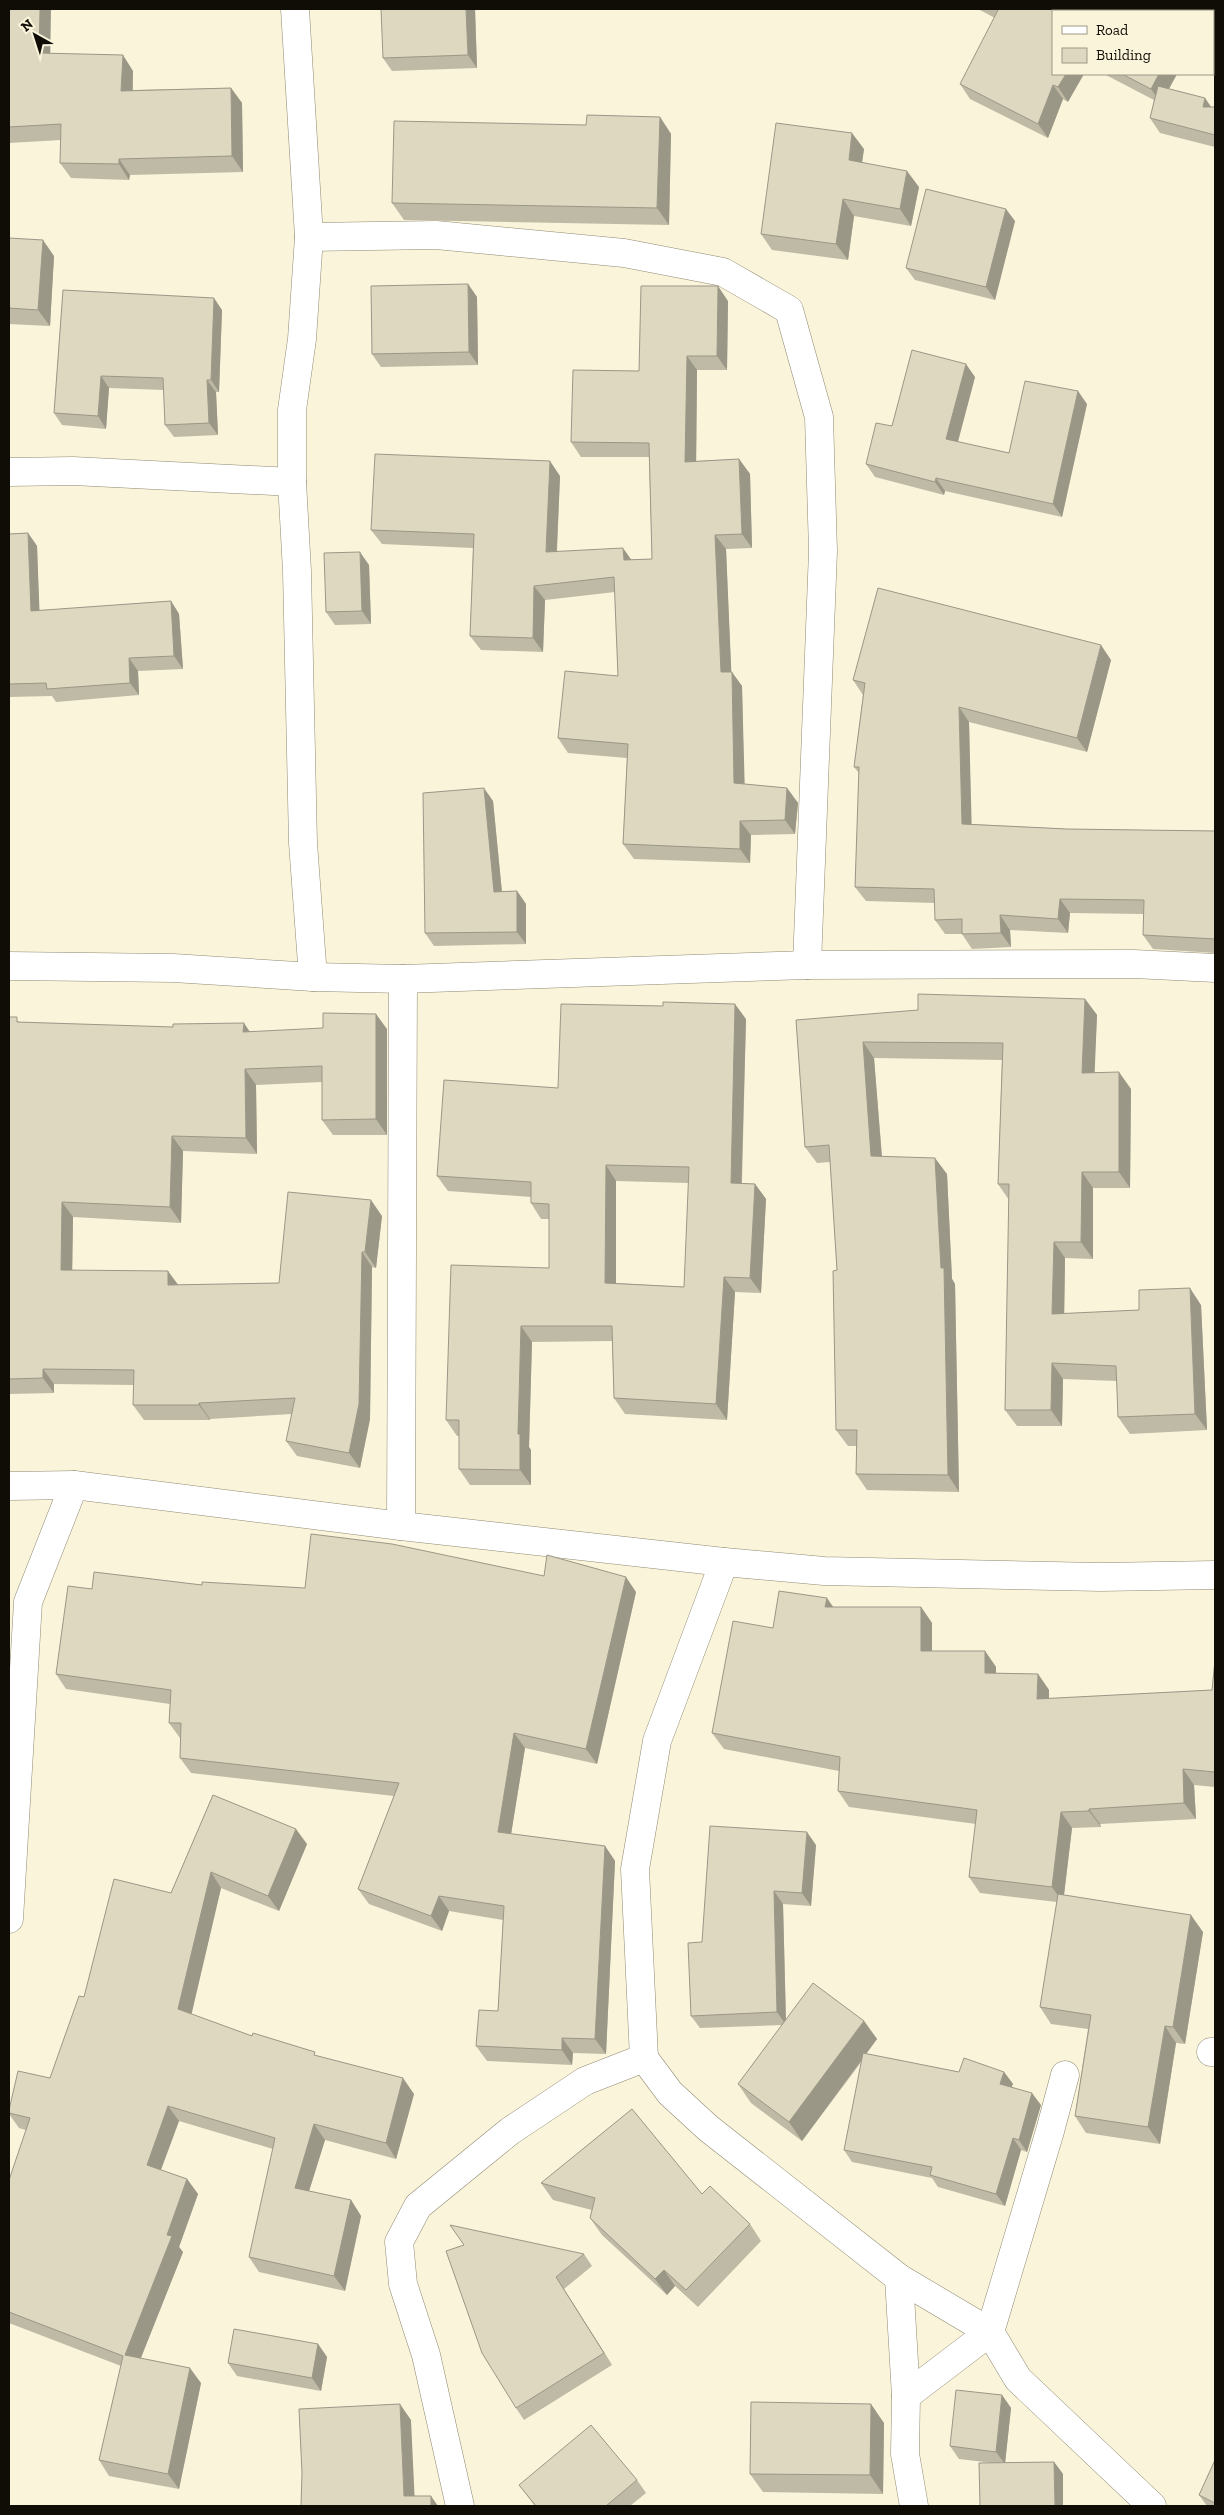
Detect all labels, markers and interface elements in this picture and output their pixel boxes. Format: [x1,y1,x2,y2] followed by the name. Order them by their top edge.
[10,10,60,60] north arrow
[1052,10,1214,75] legend
[18,15,37,35] text: N
[1096,21,1129,39] text: Road
[1096,46,1151,64] text: Building

